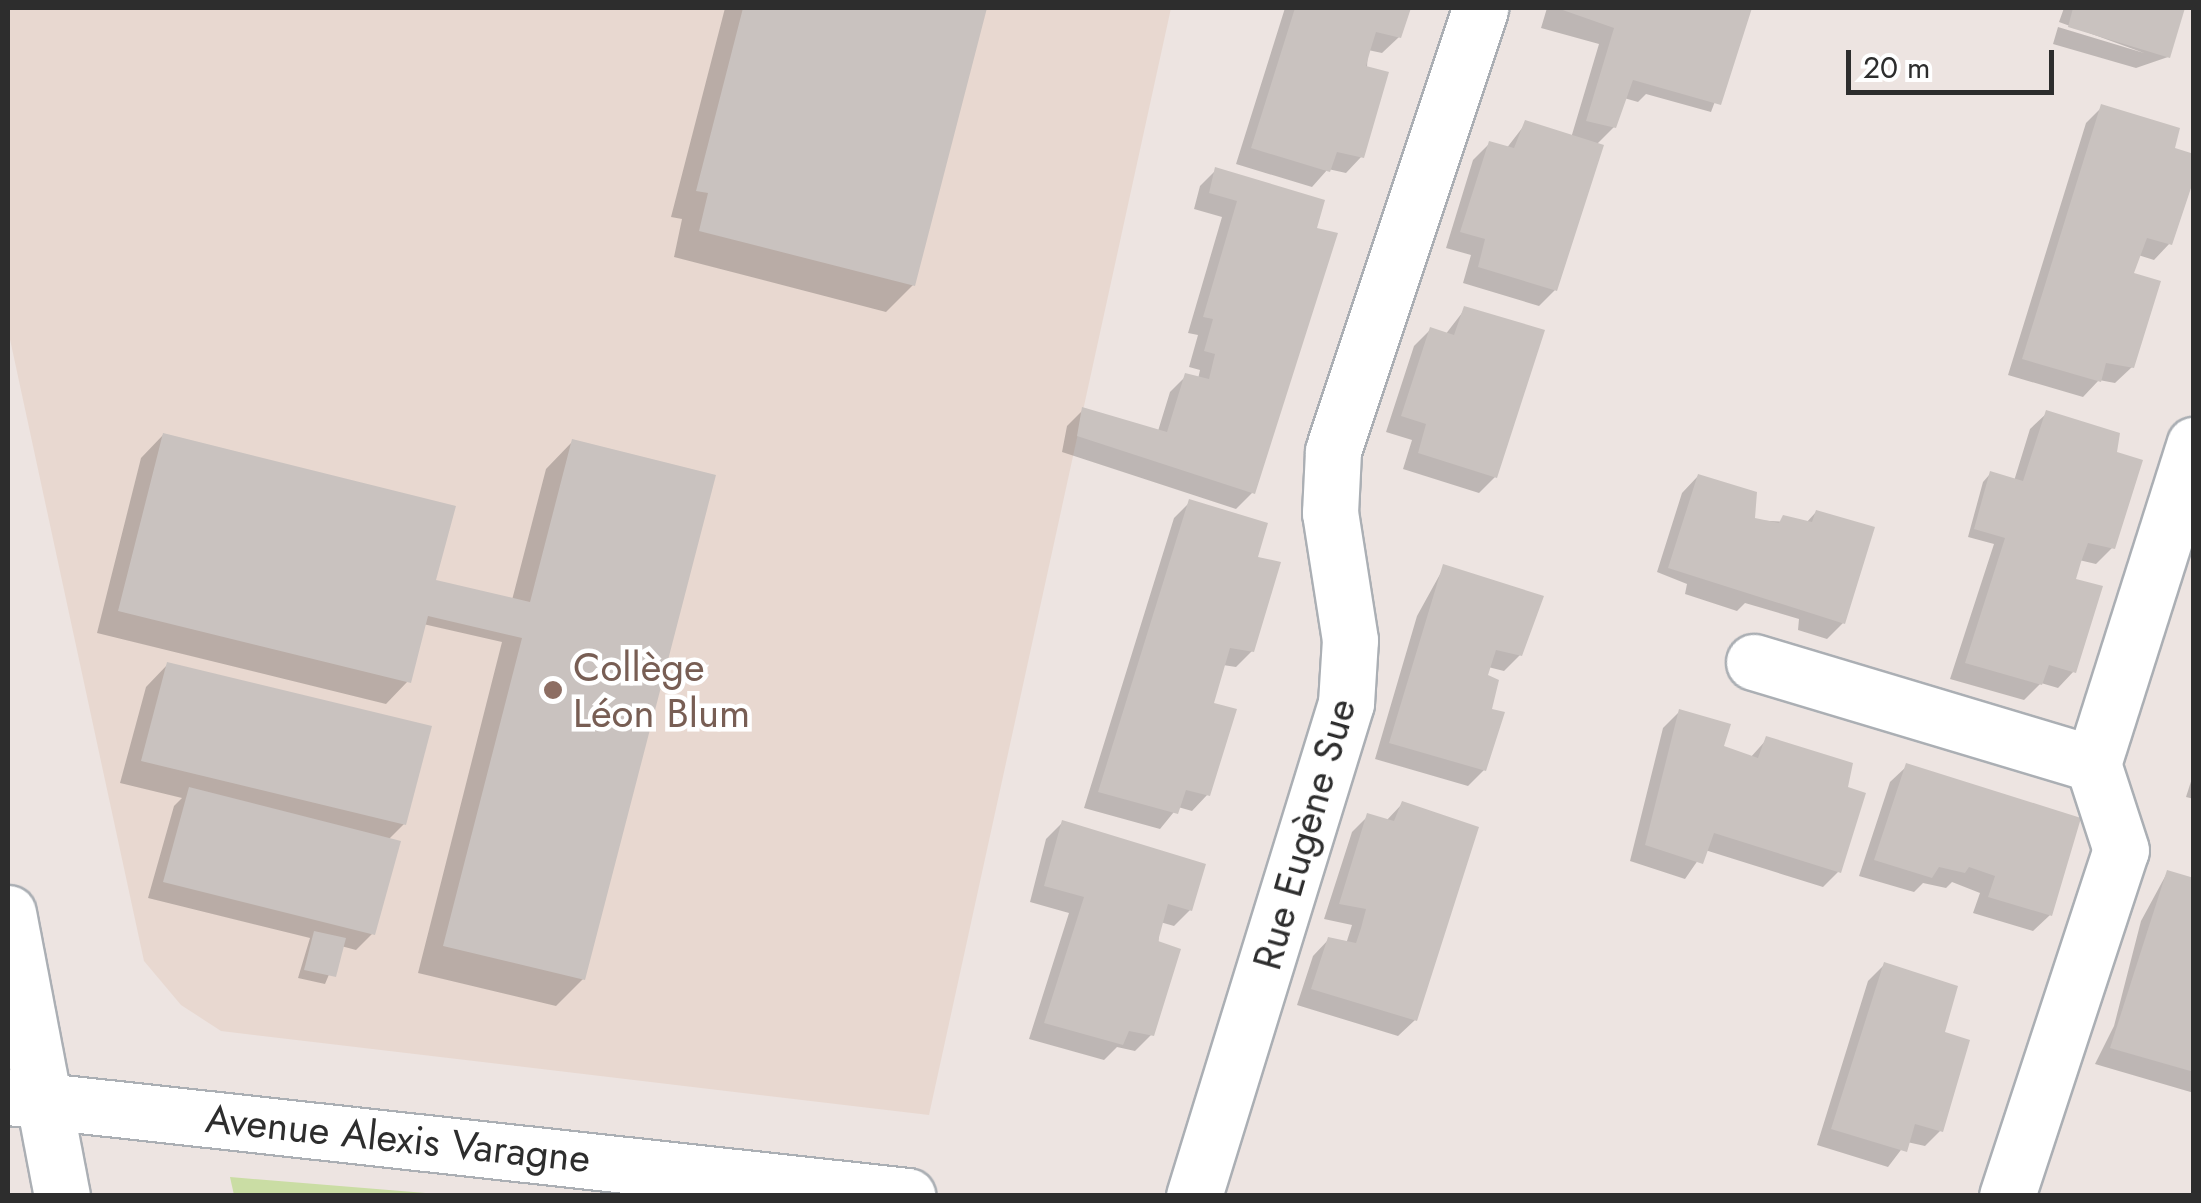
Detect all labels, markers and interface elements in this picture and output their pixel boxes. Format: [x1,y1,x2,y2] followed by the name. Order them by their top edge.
[1851,30,2058,92] scale bar
[1863,46,1930,89] text: 20 m
[573,643,750,737] place label: Collège Léon Blum
[542,679,564,701] marker: Collège Léon Blum
[1242,693,1366,975] street label: Rue Eugène Sue
[203,1094,593,1182] street label: Avenue Alexis Varagne

